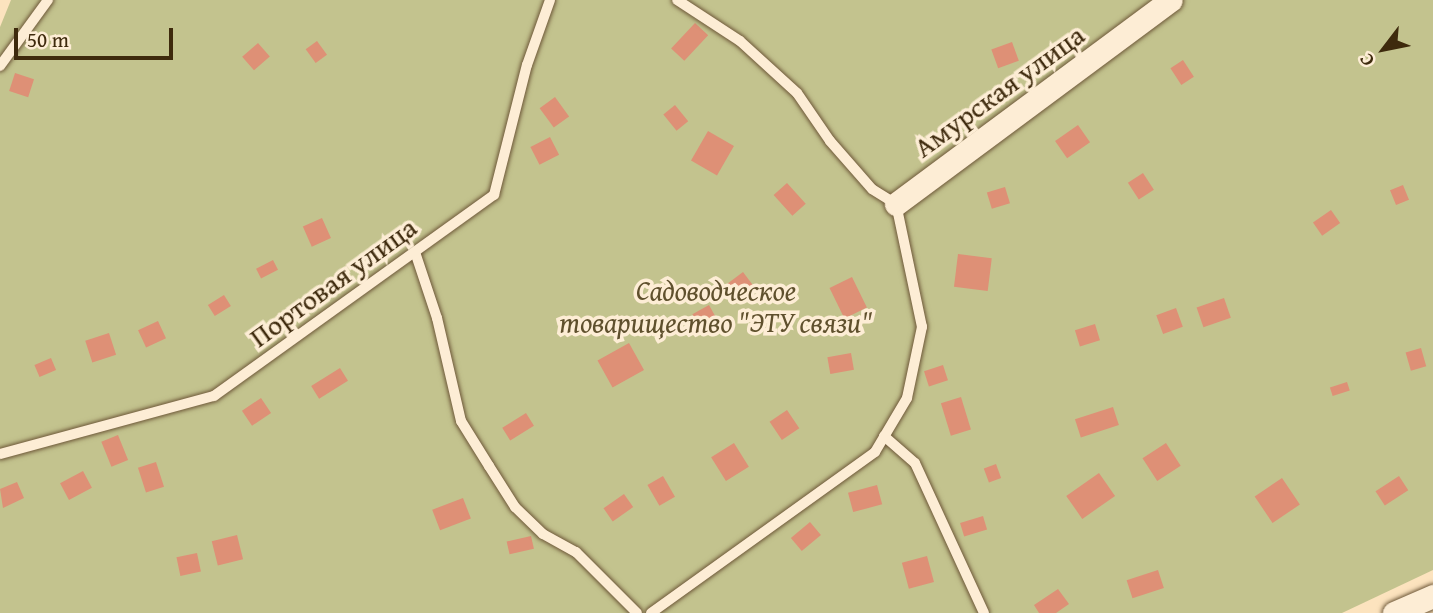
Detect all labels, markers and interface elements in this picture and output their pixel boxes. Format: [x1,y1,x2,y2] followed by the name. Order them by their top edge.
[18,14,177,58] scale bar
[1349,14,1419,84] north arrow
[907,18,1091,164] street label: Амурская улица
[27,24,69,55] text: 50 m
[1351,48,1381,72] text: С
[243,210,423,354] street label: Портовая улица
[560,273,872,339] park label: Садоводческое товарищество "ЭТУ связи"

